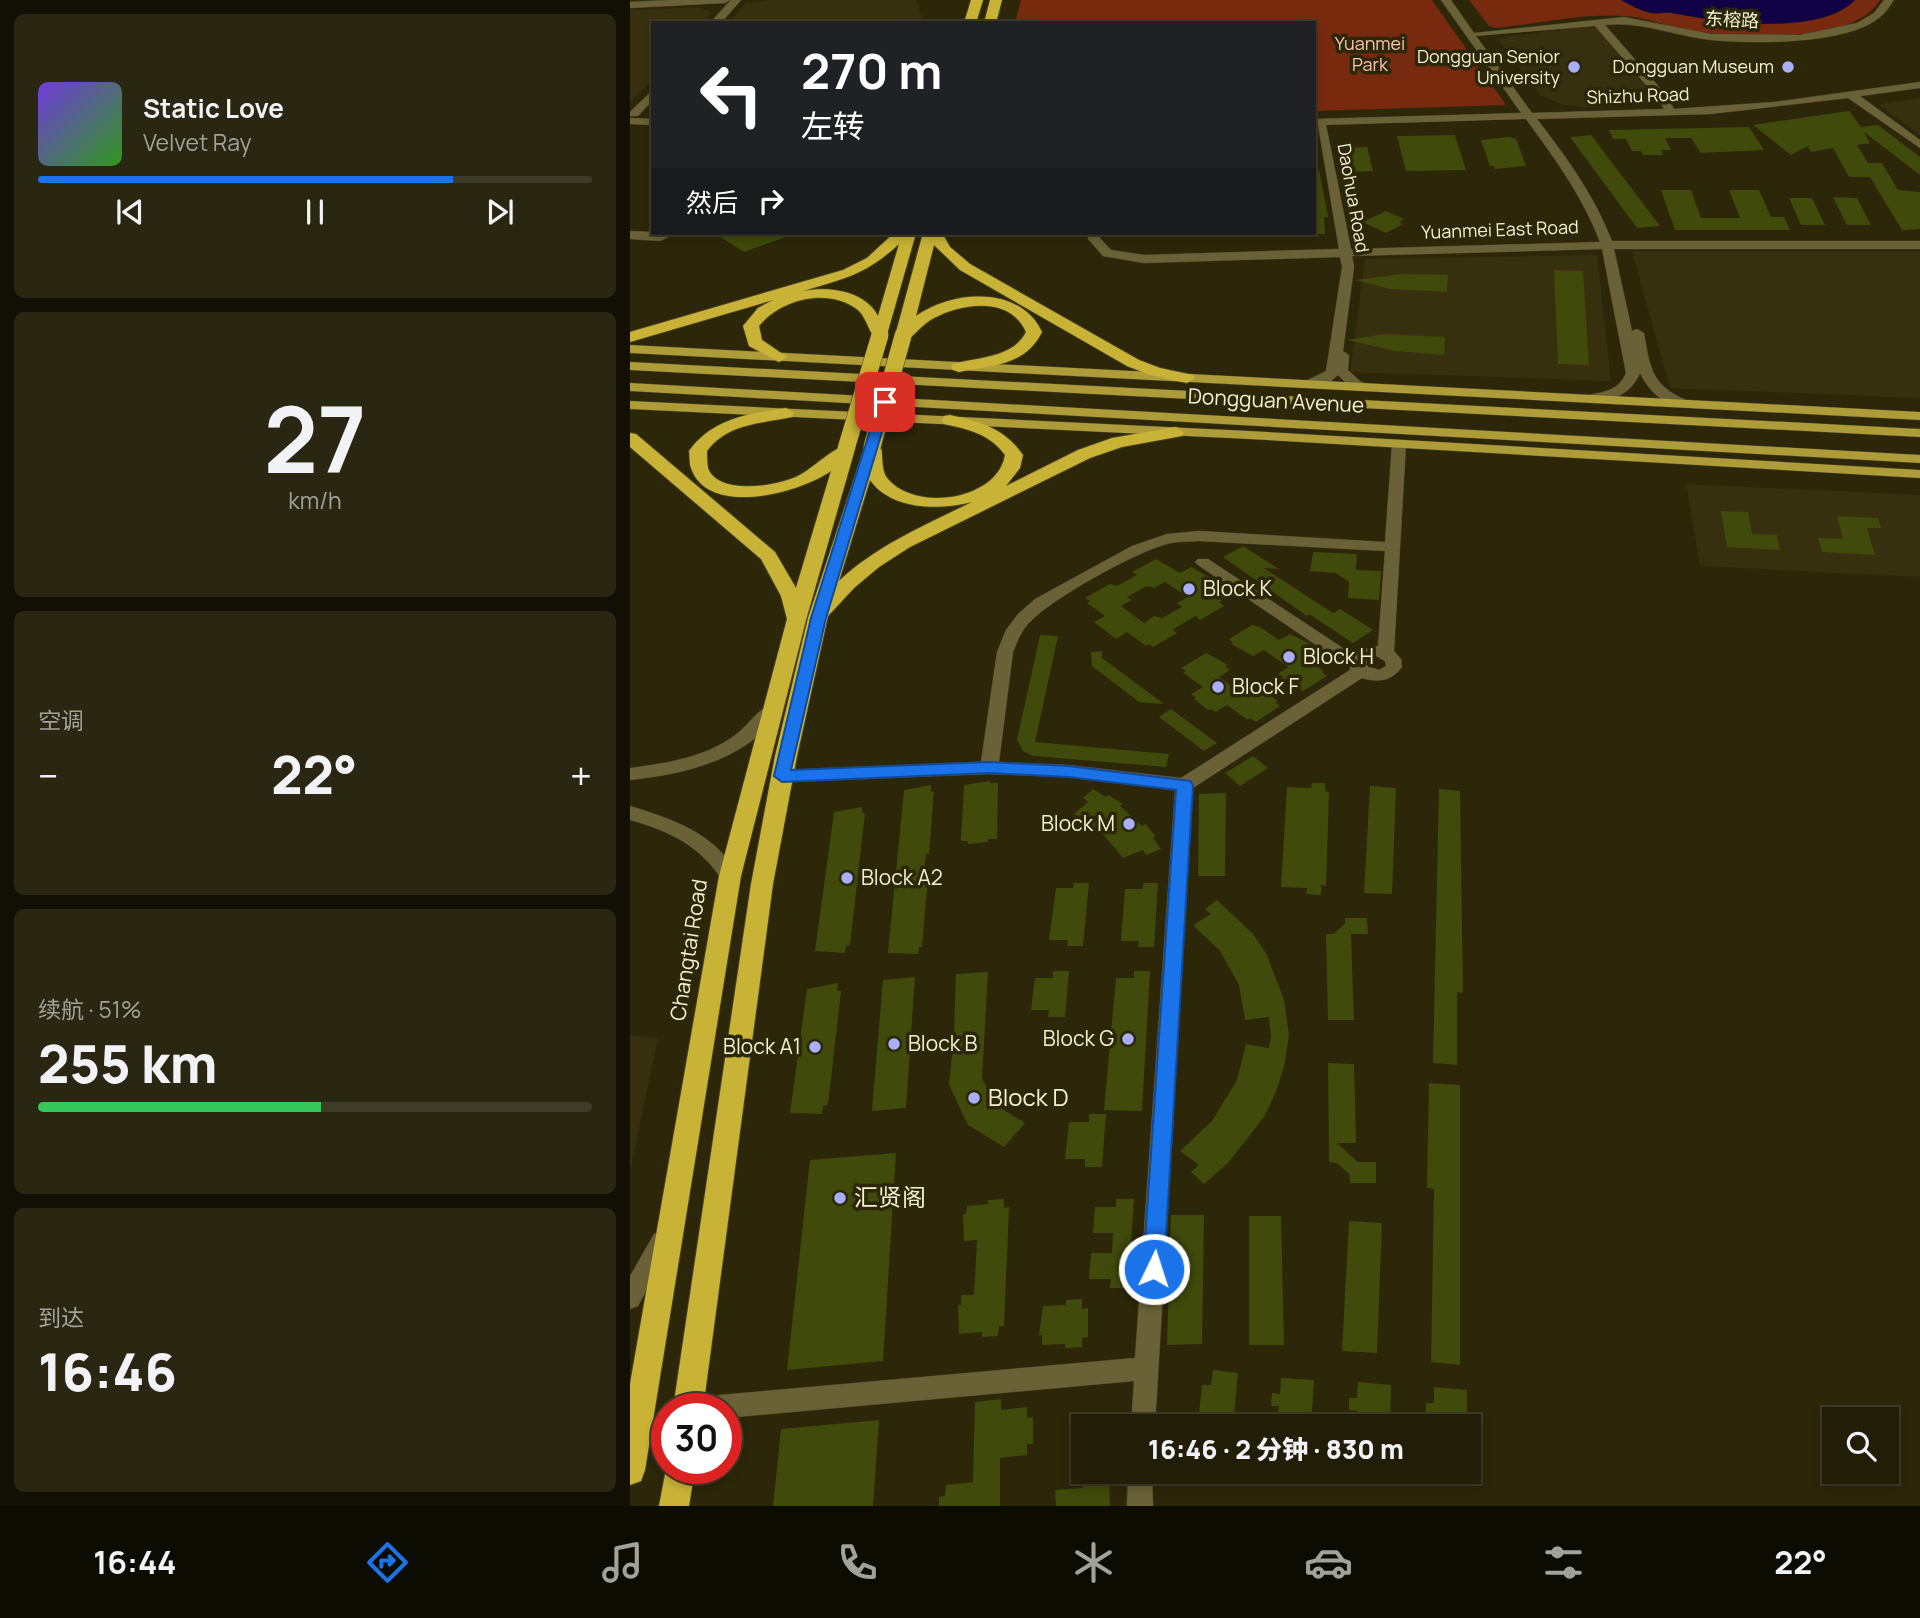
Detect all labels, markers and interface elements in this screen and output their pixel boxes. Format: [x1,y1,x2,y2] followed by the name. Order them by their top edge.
[1704,6,1760,32] street label: 东榕路
[1335,31,1405,76] park label: Yuanmei Park
[801,37,942,104] text: 270 m
[1417,44,1561,89] place label: Dongguan Senior University
[686,49,777,140] icon: left
[1613,54,1774,78] place label: Dongguan Museum
[1566,59,1582,75] marker: Dongguan Senior University
[1780,59,1796,75] marker: Dongguan Museum
[1586,81,1690,109] street label: Shizhu Road
[143,90,284,126] text: Static Love
[801,104,865,148] text: 左转
[143,126,252,158] text: Velvet Ray
[1333,141,1375,254] street label: Daohua Road
[752,182,790,220] icon: right
[686,184,738,220] text: 然后
[111,193,149,231] icon: previous
[296,193,334,231] icon: pause
[481,193,519,231] icon: next
[1421,214,1579,244] street label: Yuanmei East Road
[855,372,915,432] pin
[264,376,366,500] text: 27
[1187,381,1365,419] street label: Dongguan Avenue
[866,383,904,421] icon: arrive
[288,484,342,516] text: km/h
[1203,574,1272,602] place label: Block K
[1181,581,1197,597] marker: Block K
[1303,642,1374,670] place label: Block H
[1281,649,1297,665] marker: Block H
[1232,672,1299,700] place label: Block F
[1210,679,1226,695] marker: Block F
[38,704,84,736] text: 空调
[271,739,357,810] text: 22°
[38,749,59,801] text: −
[570,749,592,801] text: +
[1041,809,1115,837] place label: Block M
[1121,816,1137,832] marker: Block M
[861,863,943,891] place label: Block A2
[839,870,855,886] marker: Block A2
[663,877,713,1023] street label: Changtai Road
[38,993,141,1025] text: 续航 · 51%
[1043,1024,1114,1052] place label: Block G
[38,1028,217,1099] text: 255 km
[908,1029,977,1057] place label: Block B
[1120,1031,1136,1047] marker: Block G
[723,1032,801,1060] place label: Block A1
[886,1036,902,1052] marker: Block B
[807,1039,823,1055] marker: Block A1
[988,1080,1069,1113] place label: Block D
[966,1090,982,1106] marker: Block D
[854,1180,926,1213] place label: 汇贤阁
[832,1190,848,1206] marker: 汇贤阁
[1117,1232,1191,1306] position arrow
[38,1301,84,1333] text: 到达
[38,1336,177,1407] text: 16:46
[651,1393,742,1484] speed limit sign: 30
[1822,1407,1899,1484] map controls
[1822,1407,1899,1484] button: search
[1148,1431,1404,1467] text: 16:46 · 2 分钟 · 830 m
[363,1538,412,1587] icon: directions
[598,1538,647,1587] icon: music
[833,1538,882,1587] icon: phone
[1069,1538,1118,1587] icon: climate
[1304,1538,1353,1587] icon: car
[1539,1538,1588,1587] icon: filters
[93,1540,177,1584] text: 16:44
[1774,1540,1827,1584] text: 22°

